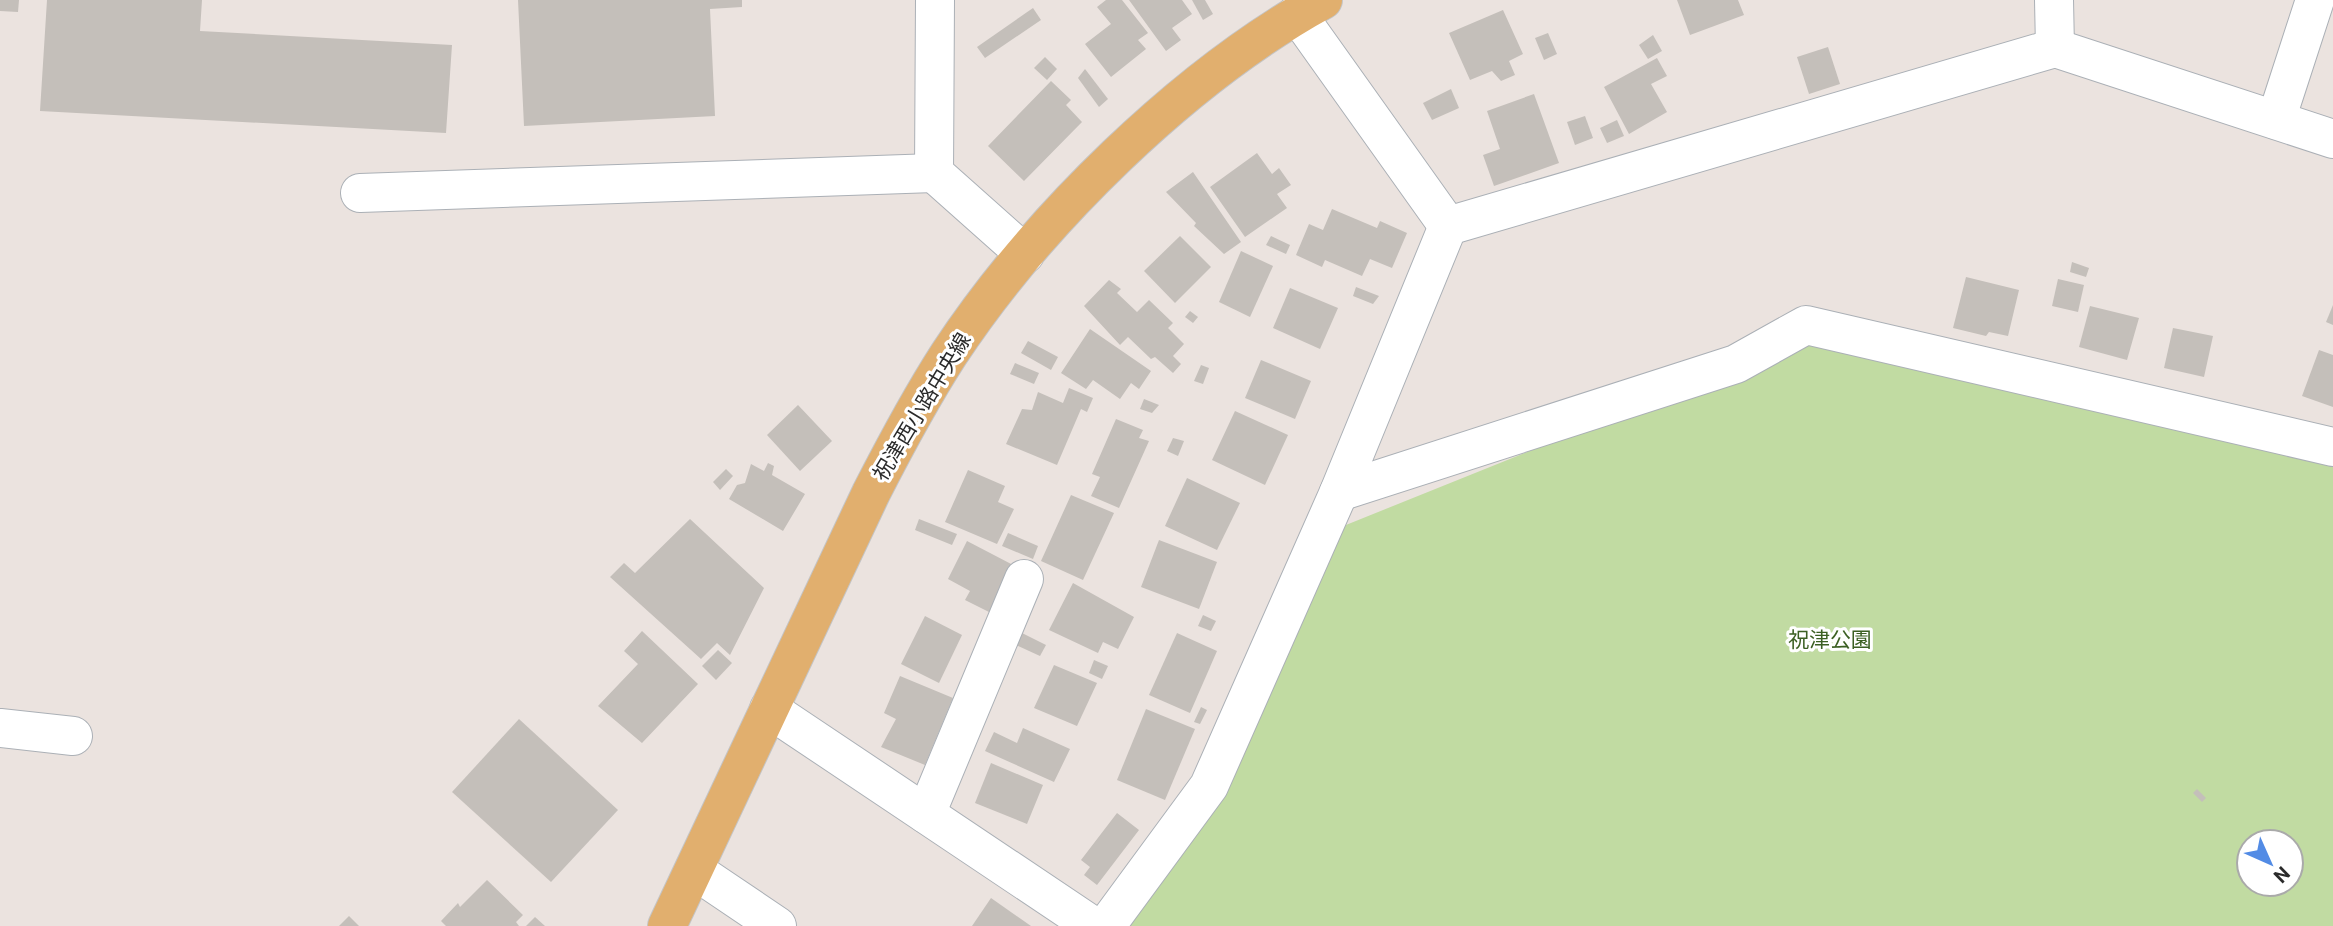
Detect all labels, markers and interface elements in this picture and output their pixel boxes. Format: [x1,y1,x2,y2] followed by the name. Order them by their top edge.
[868,329,976,485] street label: 祝津西小路中央線
[1788,628,1872,652] park label: 祝津公園
[2235,828,2305,898] north arrow
[2269,862,2295,888] text: N

